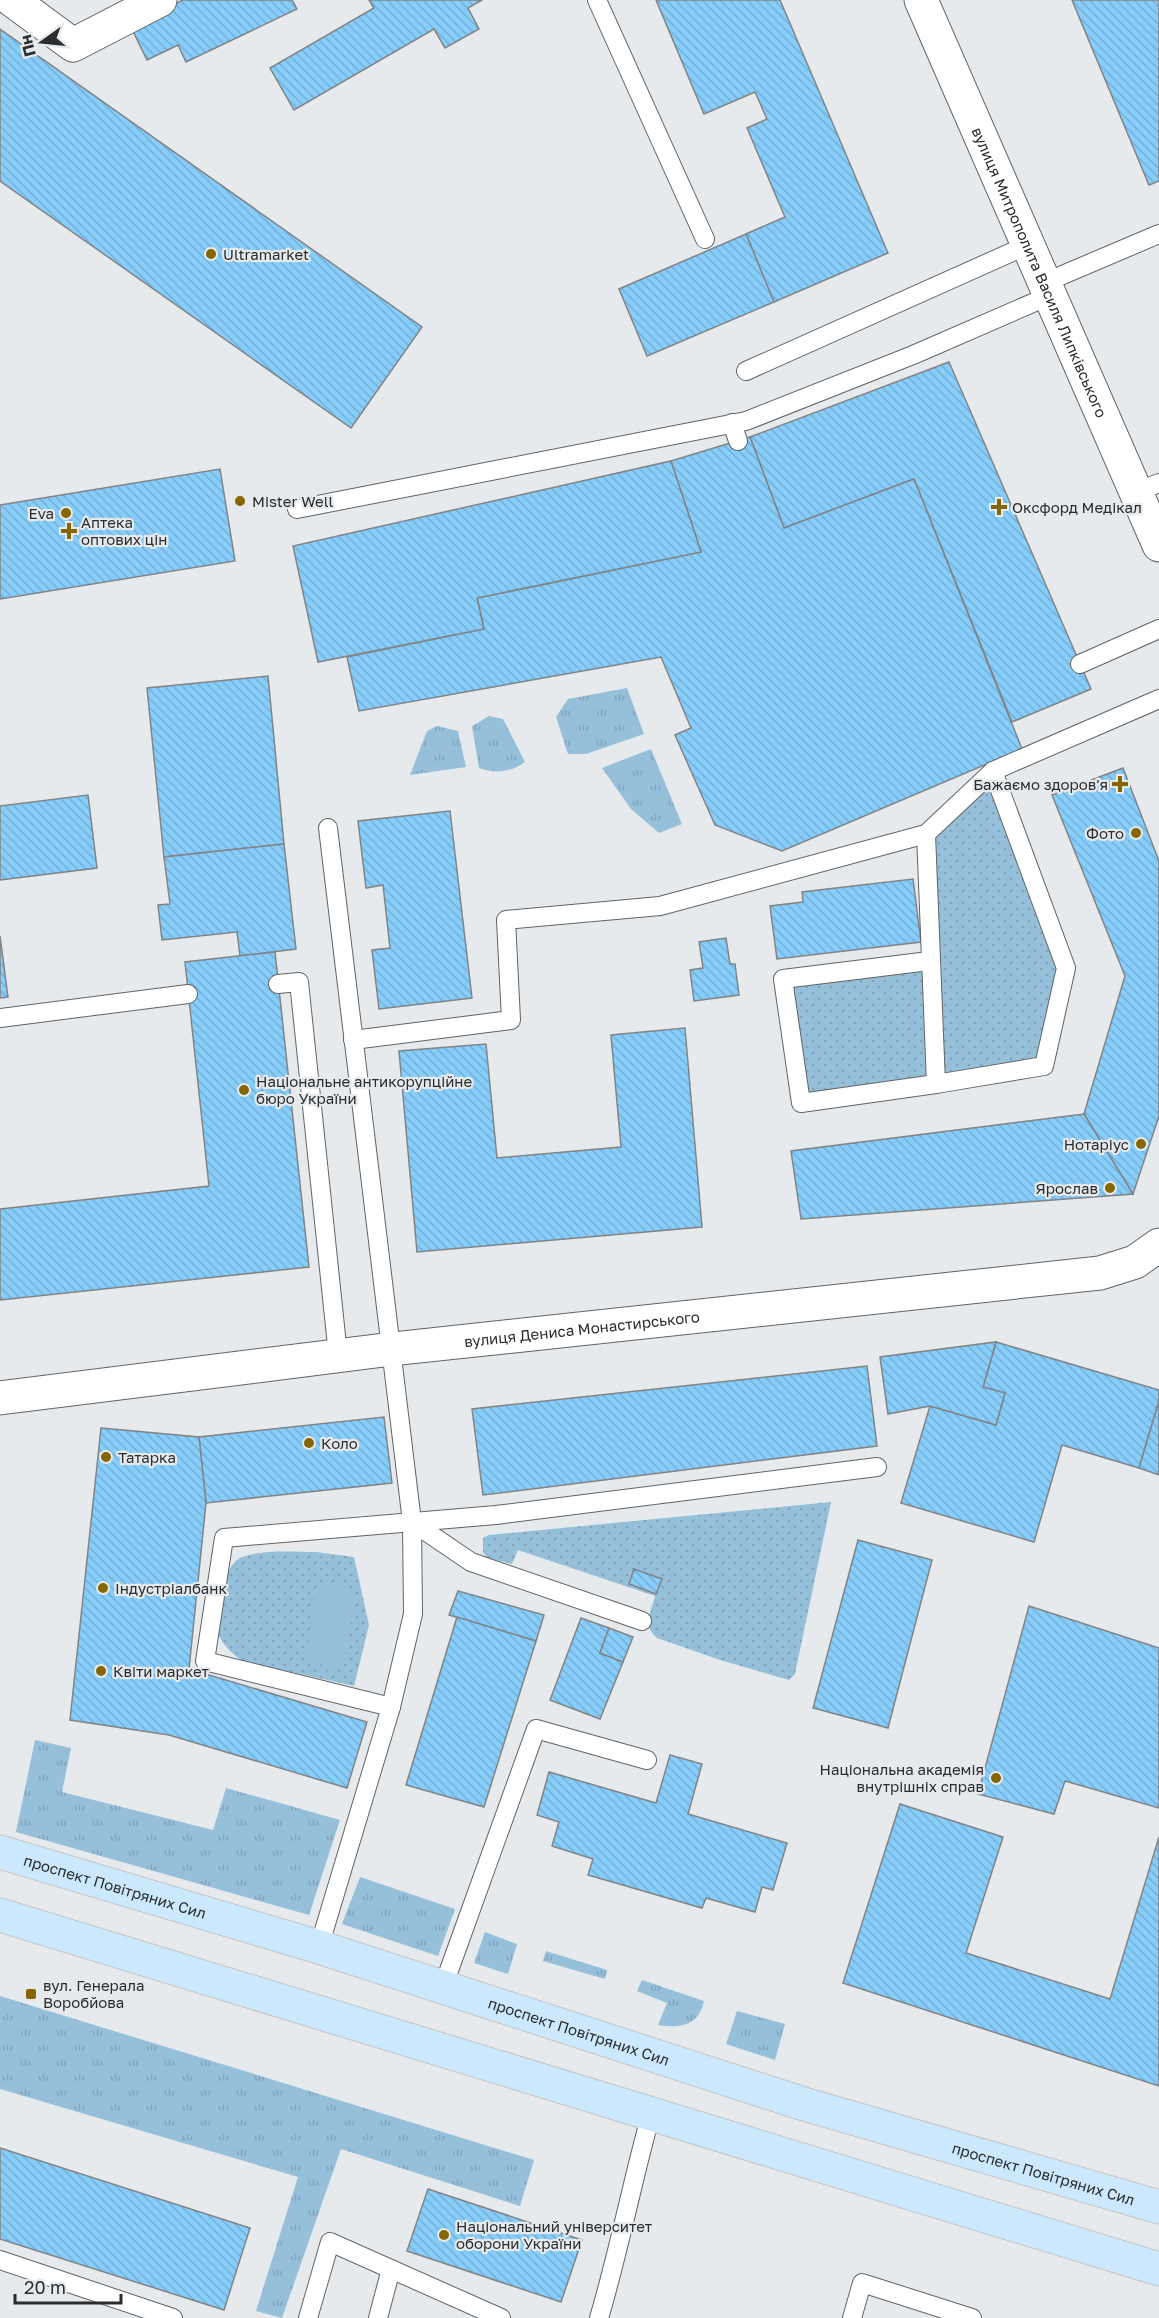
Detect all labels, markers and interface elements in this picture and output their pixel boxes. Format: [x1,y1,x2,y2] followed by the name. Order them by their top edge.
[12,12,72,72] north arrow
[15,33,40,59] text: Пн
[969,124,1111,420] street label: вулиця Митрополита Василя Липківського
[223,245,309,263] place label: Ultramarket
[204,247,218,261] marker: Ultramarket
[252,492,333,510] place label: Mister Well
[233,494,247,508] marker: Mister Well
[990,498,1008,516] marker: Оксфорд Медікал
[1012,498,1142,516] place label: Оксфорд Медікал
[29,504,54,522] place label: Eva
[59,506,73,520] marker: Eva
[81,513,167,548] place label: Аптека оптових цін
[62,524,76,538] marker: Аптека оптових цін
[973,775,1108,793] place label: Бажаємо здоров'я
[1113,777,1127,791] marker: Бажаємо здоров'я
[1086,824,1124,842] place label: Фото
[1129,826,1143,840] marker: Фото
[256,1072,472,1107] place label: Національне антикорупційне бюро України
[237,1083,251,1097] marker: Національне антикорупційне бюро України
[1064,1135,1129,1153] place label: Нотаріус
[1134,1137,1148,1151] marker: Нотаріус
[1036,1179,1098,1197] place label: Ярослав
[1103,1181,1117,1195] marker: Ярослав
[463,1307,701,1350] street label: вулиця Дениса Монастирського
[321,1434,358,1452] place label: Коло
[302,1436,316,1450] marker: Коло
[118,1448,176,1466] place label: Татарка
[99,1450,113,1464] marker: Татарка
[115,1579,227,1597] place label: Індустріалбанк
[96,1581,110,1595] marker: Індустріалбанк
[113,1662,210,1680] place label: Квіти маркет
[94,1664,108,1678] marker: Квіти маркет
[820,1760,984,1795] place label: Національна академія внутрішніх справ
[989,1771,1003,1785] marker: Національна академія внутрішніх справ
[22,1851,208,1922] street label: проспект Повітряних Сил
[43,1976,145,2011] place label: вул. Генерала Воробйова
[24,1987,38,2001] marker: вул. Генерала Воробйова
[486,1993,672,2069] street label: проспект Повітряних Сил
[950,2138,1137,2209] street label: проспект Повітряних Сил
[456,2217,653,2252] place label: Національний університет оборони України
[437,2228,451,2242] marker: Національний університет оборони України
[15,2267,122,2305] scale bar
[24,2276,66,2298] text: 20 m

